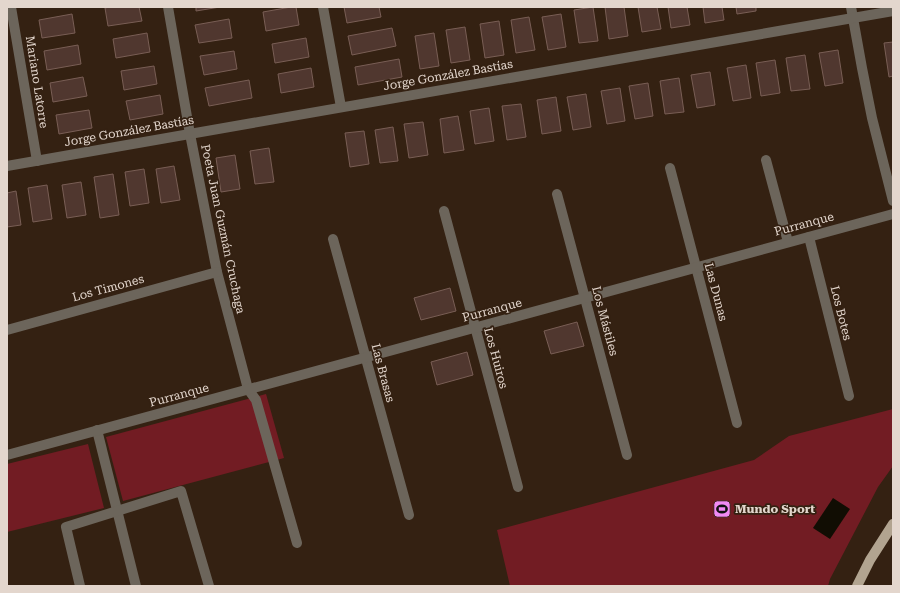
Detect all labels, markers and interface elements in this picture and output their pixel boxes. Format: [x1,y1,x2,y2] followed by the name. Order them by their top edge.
[23,35,51,130] street label: Mariano Latorre
[382,57,514,93] street label: Jorge González Bastías
[63,113,195,149] street label: Jorge González Bastías
[198,143,248,315] street label: Poeta Juan Guzmán Cruchaga
[773,209,836,239] street label: Purranque
[702,261,731,323] street label: Las Dunas
[71,272,146,304] street label: Los Timones
[827,284,855,342] street label: Los Botes
[589,285,621,358] street label: Los Mástiles
[461,295,524,325] street label: Purranque
[481,326,511,390] street label: Los Huiros
[368,342,398,404] street label: Las Brasas
[148,380,211,410] street label: Purranque
[712,499,732,519] sports icon: Mundo Sport
[735,502,815,516] place label: Mundo Sport

